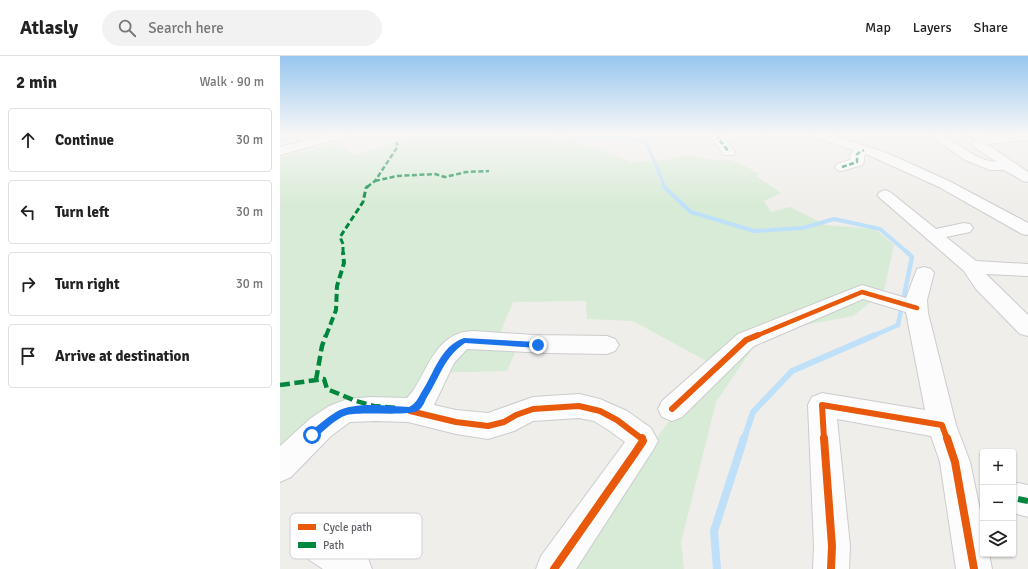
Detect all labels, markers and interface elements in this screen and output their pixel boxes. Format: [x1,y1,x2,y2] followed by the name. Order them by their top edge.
[102,10,382,46] search box
[20,16,78,40] text: Atlasly
[116,17,138,39] icon: search
[148,19,224,37] text: Search here
[865,19,891,36] text: Map
[913,19,952,36] text: Layers
[974,19,1008,36] text: Share
[16,72,57,93] text: 2 min
[200,74,264,90] text: Walk · 90 m
[17,129,39,151] icon: ahead
[55,131,114,149] text: Continue
[236,132,263,148] text: 30 m
[17,201,39,223] icon: left
[55,203,109,221] text: Turn left
[236,204,263,220] text: 30 m
[17,273,39,295] icon: right
[55,275,120,293] text: Turn right
[236,276,263,292] text: 30 m
[529,336,547,354] route end
[17,345,39,367] icon: arrive
[55,347,190,365] text: Arrive at destination
[303,426,321,444] route start
[980,449,1016,557] map controls
[980,449,1016,485] button: +
[980,485,1016,521] button: −
[290,513,422,559] legend
[323,521,372,534] text: Cycle path
[980,521,1016,557] button: layers
[323,539,344,552] text: Path

